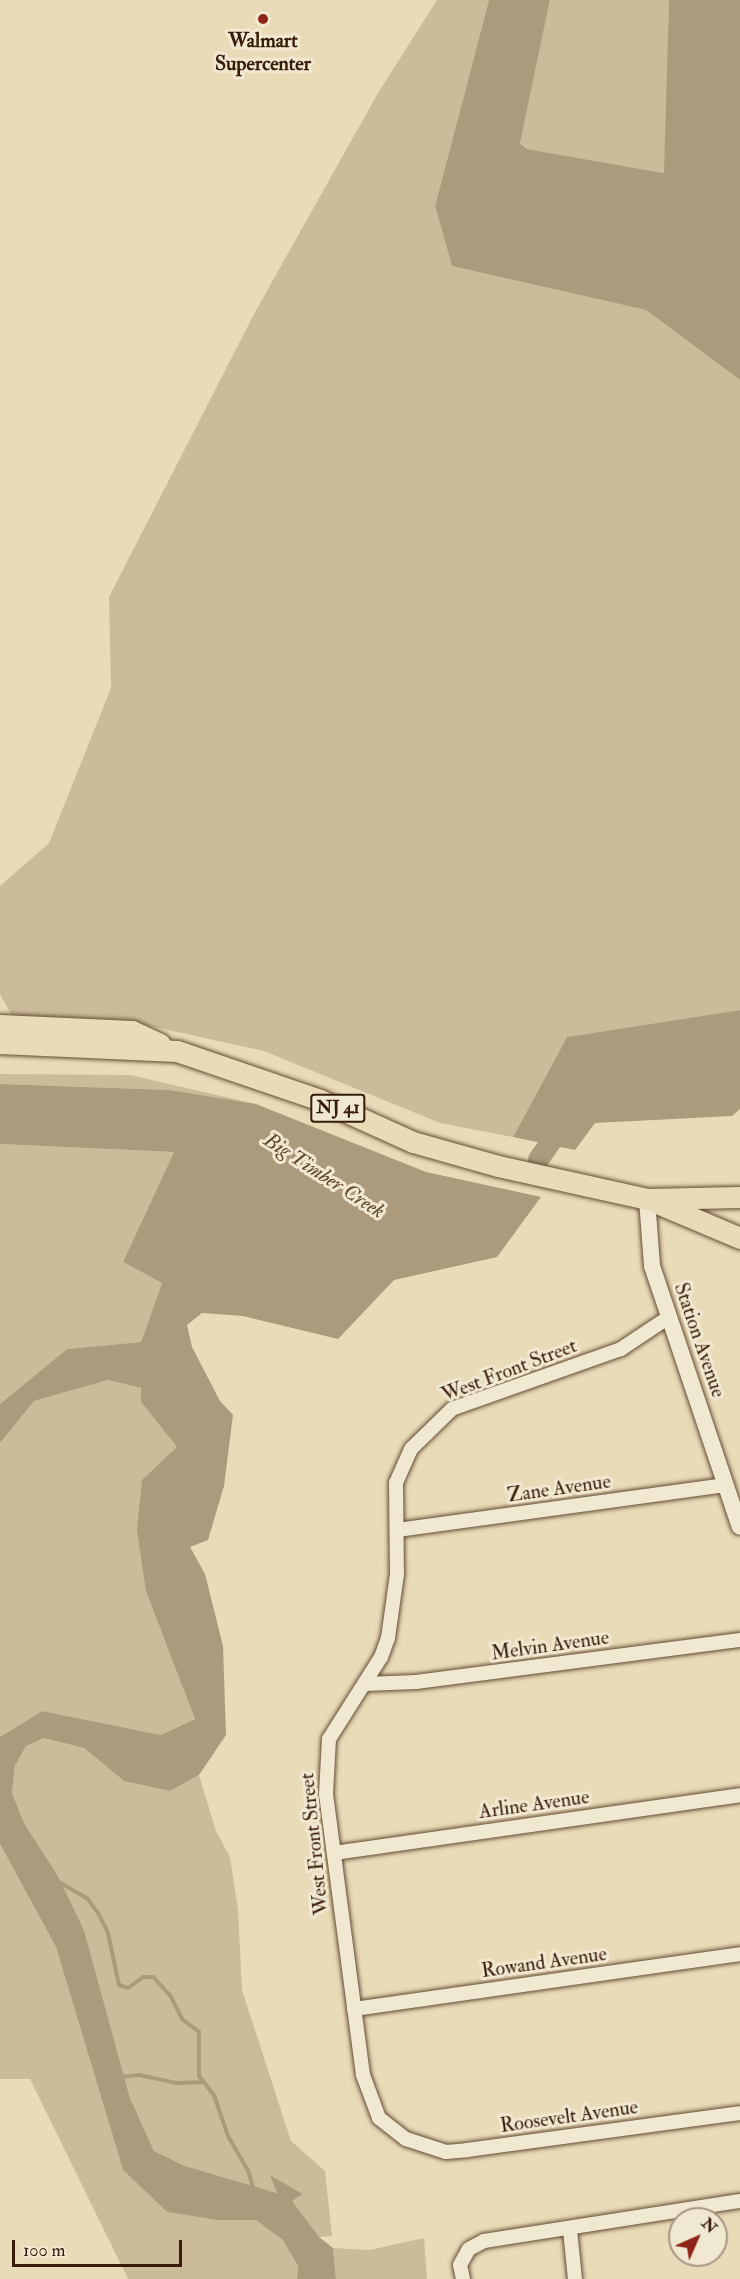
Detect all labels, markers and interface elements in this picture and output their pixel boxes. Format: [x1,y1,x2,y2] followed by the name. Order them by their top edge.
[256,12,270,26] marker: Walmart Supercenter
[215,28,311,75] place label: Walmart Supercenter
[310,1093,366,1123] road number: NJ 41
[259,1128,389,1224] water label: Big Timber Creek
[669,1280,731,1400] street label: Station Avenue
[438,1333,580,1407] street label: West Front Street
[506,1469,612,1507] street label: Zane Avenue
[490,1625,610,1665] street label: Melvin Avenue
[295,1772,333,1916] street label: West Front Street
[477,1784,591,1824] street label: Arline Avenue
[480,1941,608,1983] street label: Rowand Avenue
[499,2094,639,2138] street label: Roosevelt Avenue
[668,2207,728,2267] north arrow
[697,2214,721,2238] text: N
[15,2228,184,2266] scale bar
[23,2239,66,2262] text: 100 m

